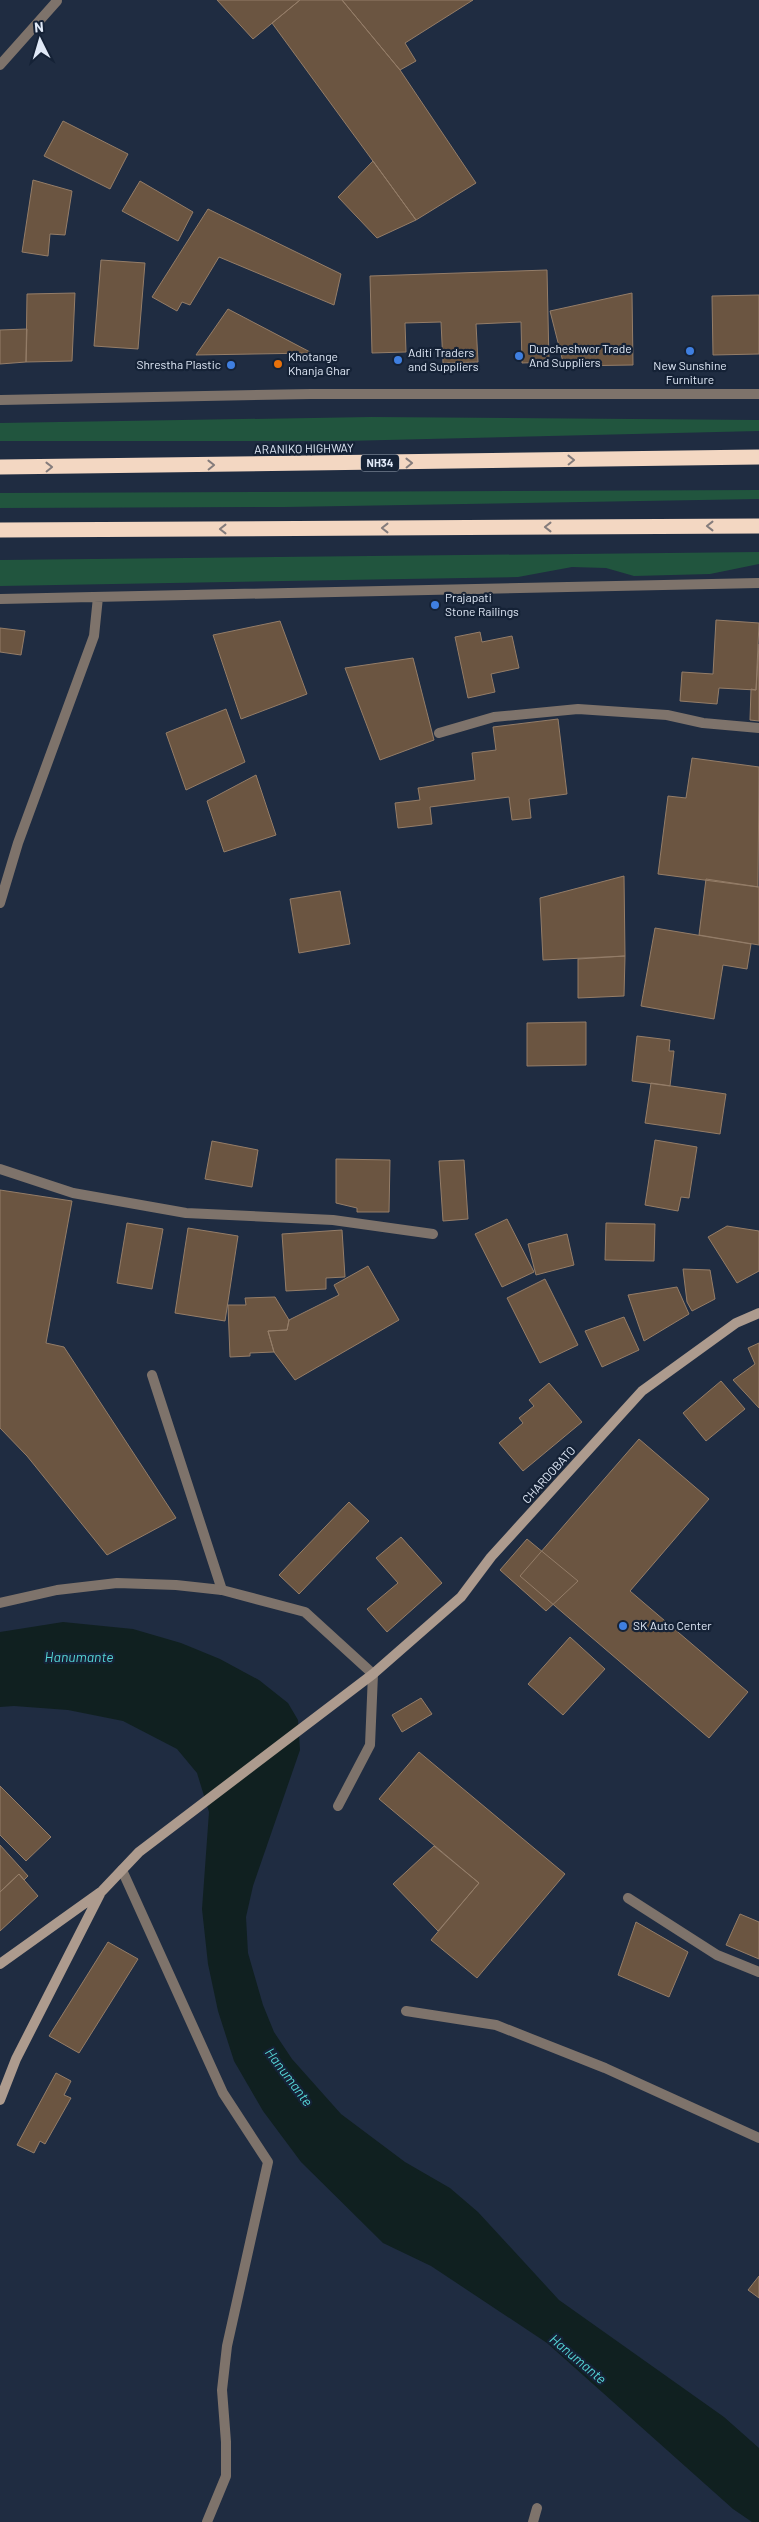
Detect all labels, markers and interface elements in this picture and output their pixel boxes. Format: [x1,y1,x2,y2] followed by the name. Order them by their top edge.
[15,15,65,65] north arrow
[33,18,44,35] text: N
[529,341,632,369] place label: Dupcheshwor Trade And Suppliers
[408,345,479,373] place label: Aditi Traders and Suppliers
[684,345,696,357] marker: New Sunshine Furniture
[288,349,351,377] place label: Khotange Khanja Ghar
[513,350,525,362] marker: Dupcheshwor Trade And Suppliers
[392,354,404,366] marker: Aditi Traders and Suppliers
[136,357,221,371] place label: Shrestha Plastic
[272,358,284,370] marker: Khotange Khanja Ghar
[653,358,727,386] place label: New Sunshine Furniture
[225,359,237,371] marker: Shrestha Plastic
[254,440,354,456] street label: ARANIKO HIGHWAY
[361,454,399,472] road number: NH34
[568,455,575,465] one-way arrow
[405,458,413,468] one-way arrow
[208,460,215,470] one-way arrow
[45,462,53,472] one-way arrow
[706,521,714,531] one-way arrow
[544,522,552,532] one-way arrow
[381,523,389,533] one-way arrow
[219,524,226,534] one-way arrow
[445,590,519,618] place label: Prajapati Stone Railings
[429,599,441,611] marker: Prajapati Stone Railings
[519,1443,578,1506] street label: CHARDOBATO
[633,1618,712,1632] place label: SK Auto Center
[617,1620,629,1632] marker: SK Auto Center
[45,1648,113,1665] water label: Hanumante
[262,2044,317,2109] water label: Hanumante
[547,2330,610,2387] water label: Hanumante

